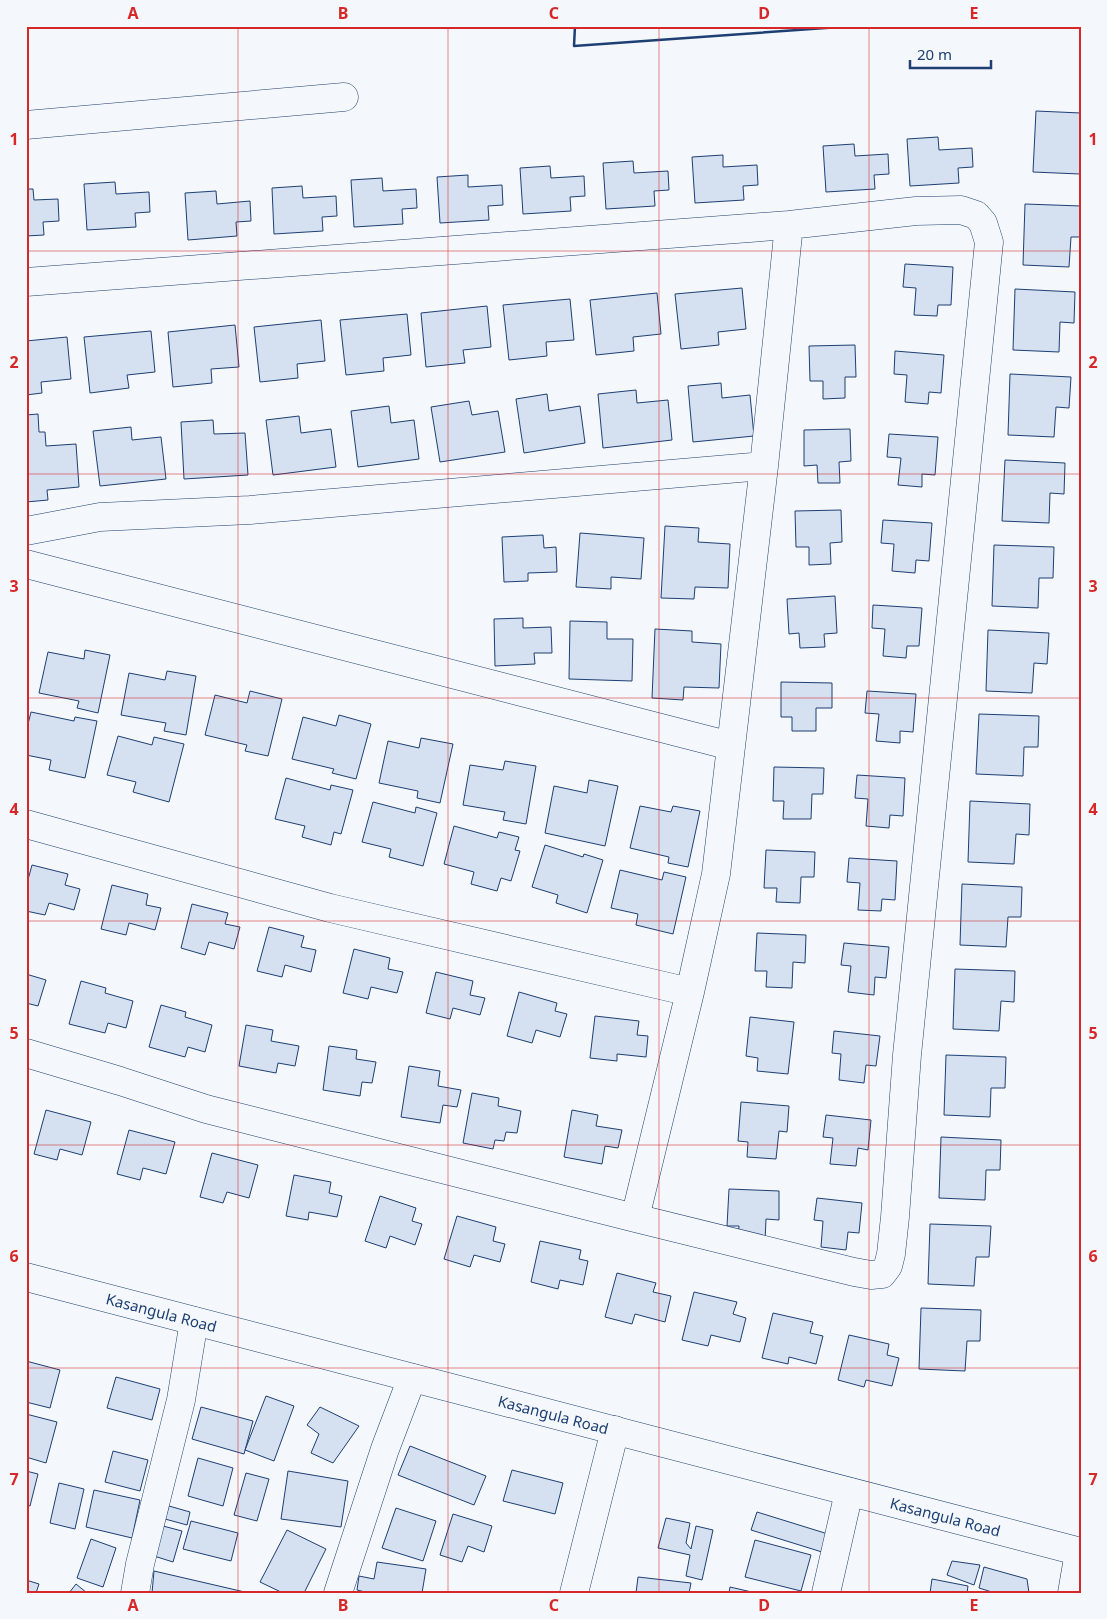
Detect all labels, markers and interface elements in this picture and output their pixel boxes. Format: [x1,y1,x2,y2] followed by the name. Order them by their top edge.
[127,2,139,24] text: A
[338,2,348,24] text: B
[549,2,559,24] text: C
[758,2,770,24] text: D
[970,2,979,24] text: E
[910,38,991,70] scale bar
[917,44,952,64] text: 20 m
[9,128,19,150] text: 1
[1088,128,1098,150] text: 1
[9,351,19,373] text: 2
[1088,351,1098,373] text: 2
[9,575,19,597] text: 3
[1088,575,1098,597] text: 3
[9,798,19,820] text: 4
[1088,798,1098,820] text: 4
[9,1022,19,1044] text: 5
[1088,1022,1098,1044] text: 5
[9,1245,19,1267] text: 6
[1088,1245,1098,1267] text: 6
[104,1288,219,1336] street label: Kasangula Road
[496,1390,611,1438] street label: Kasangula Road
[9,1468,19,1490] text: 7
[1088,1468,1098,1490] text: 7
[888,1493,1003,1541] street label: Kasangula Road
[127,1594,139,1616] text: A
[338,1594,348,1616] text: B
[549,1594,559,1616] text: C
[758,1594,770,1616] text: D
[970,1594,979,1616] text: E

